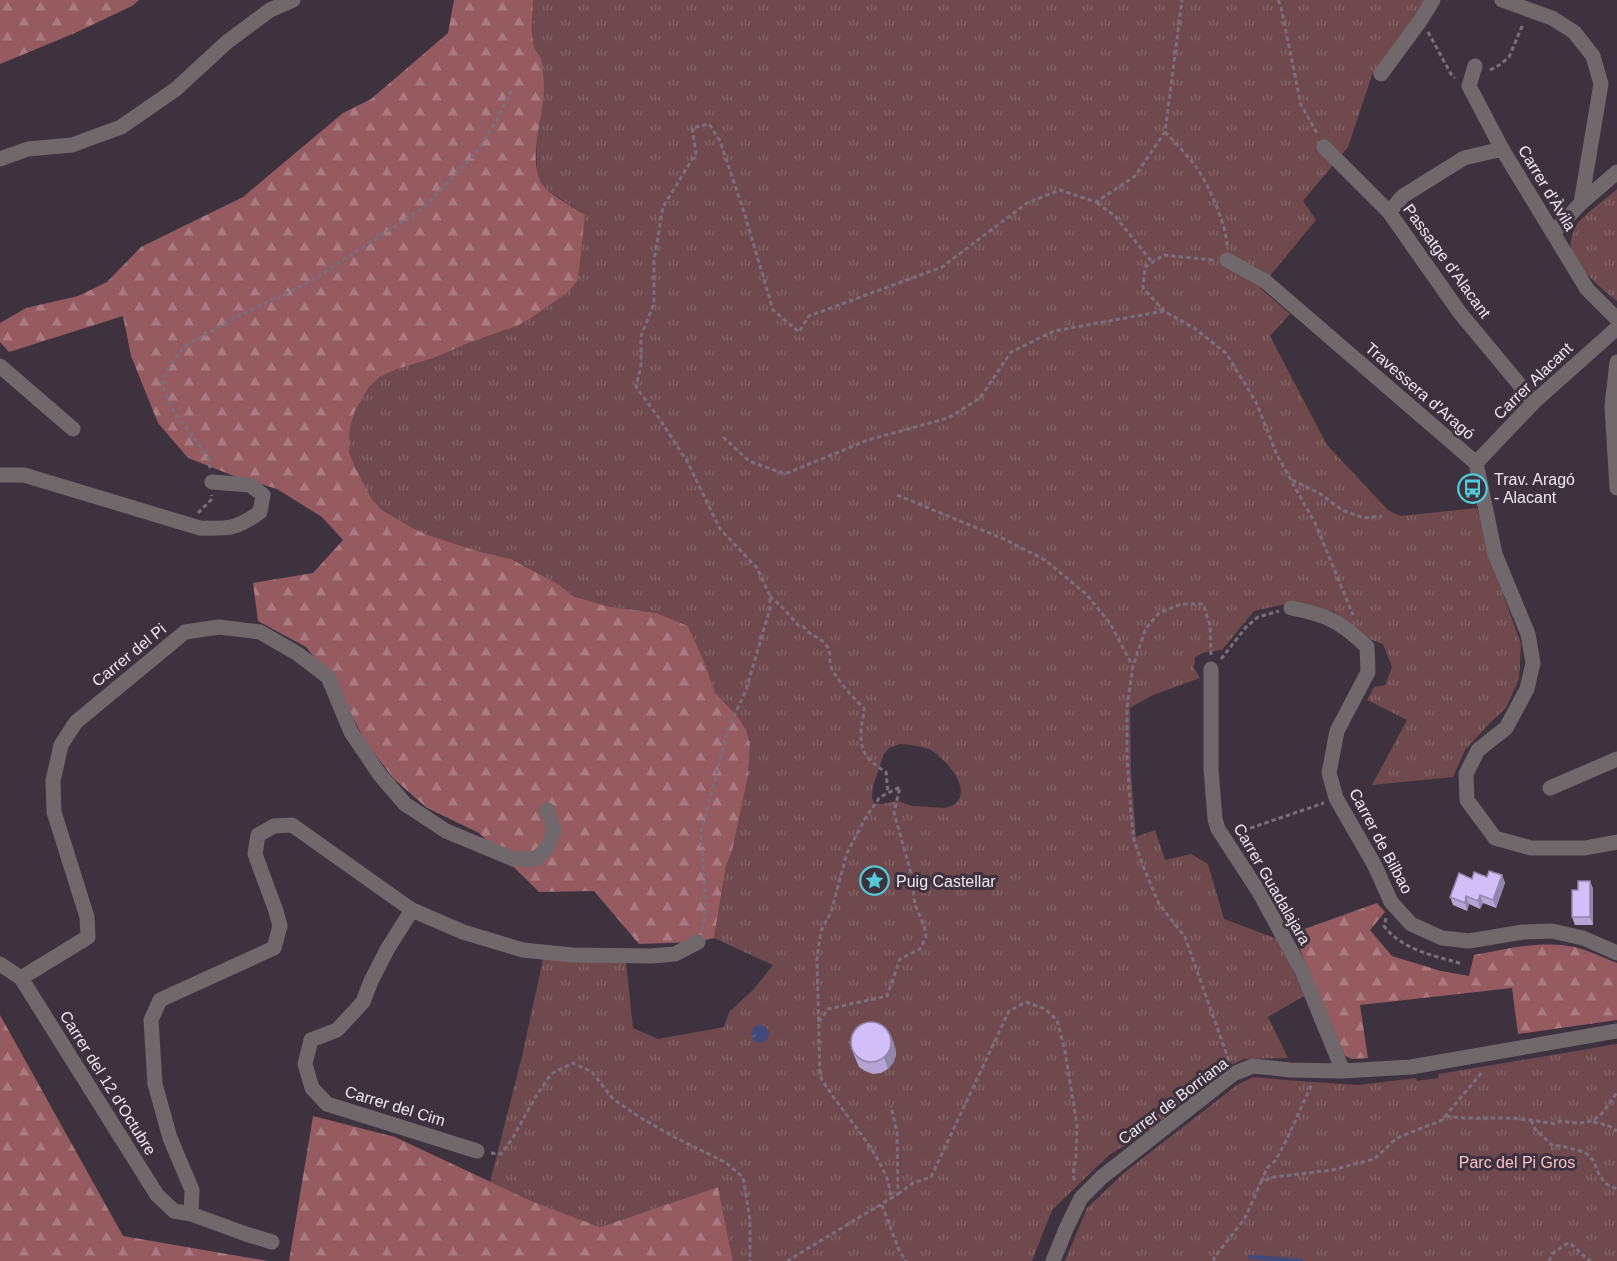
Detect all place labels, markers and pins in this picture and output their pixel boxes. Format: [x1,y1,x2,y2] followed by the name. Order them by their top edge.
[1494,471,1575,506] place label: Trav. Aragó - Alacant
[1457,472,1489,504] bus stop icon: Trav. Aragó - Alacant
[859,865,891,897] place icon: Puig Castellar
[896,873,996,890] place label: Puig Castellar

